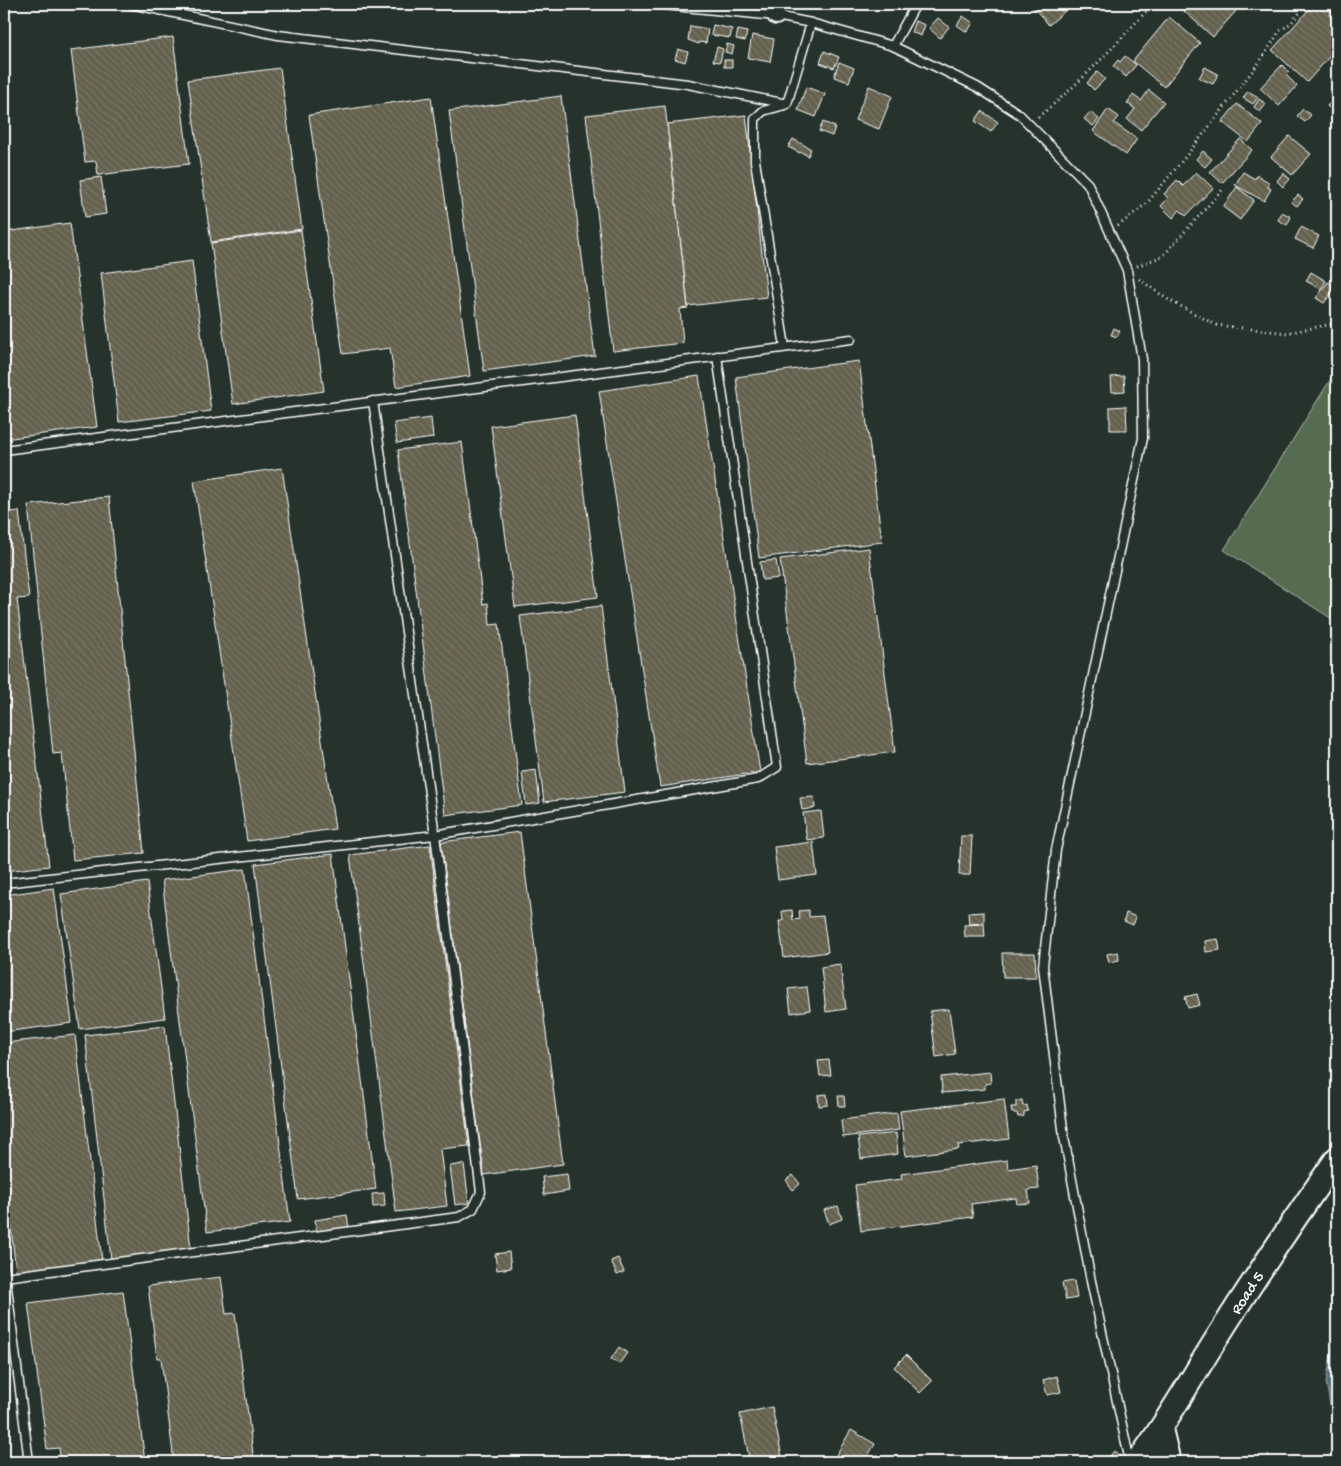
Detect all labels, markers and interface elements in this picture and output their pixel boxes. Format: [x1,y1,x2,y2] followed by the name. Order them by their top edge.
[1228,1269,1270,1319] street label: Road 5

